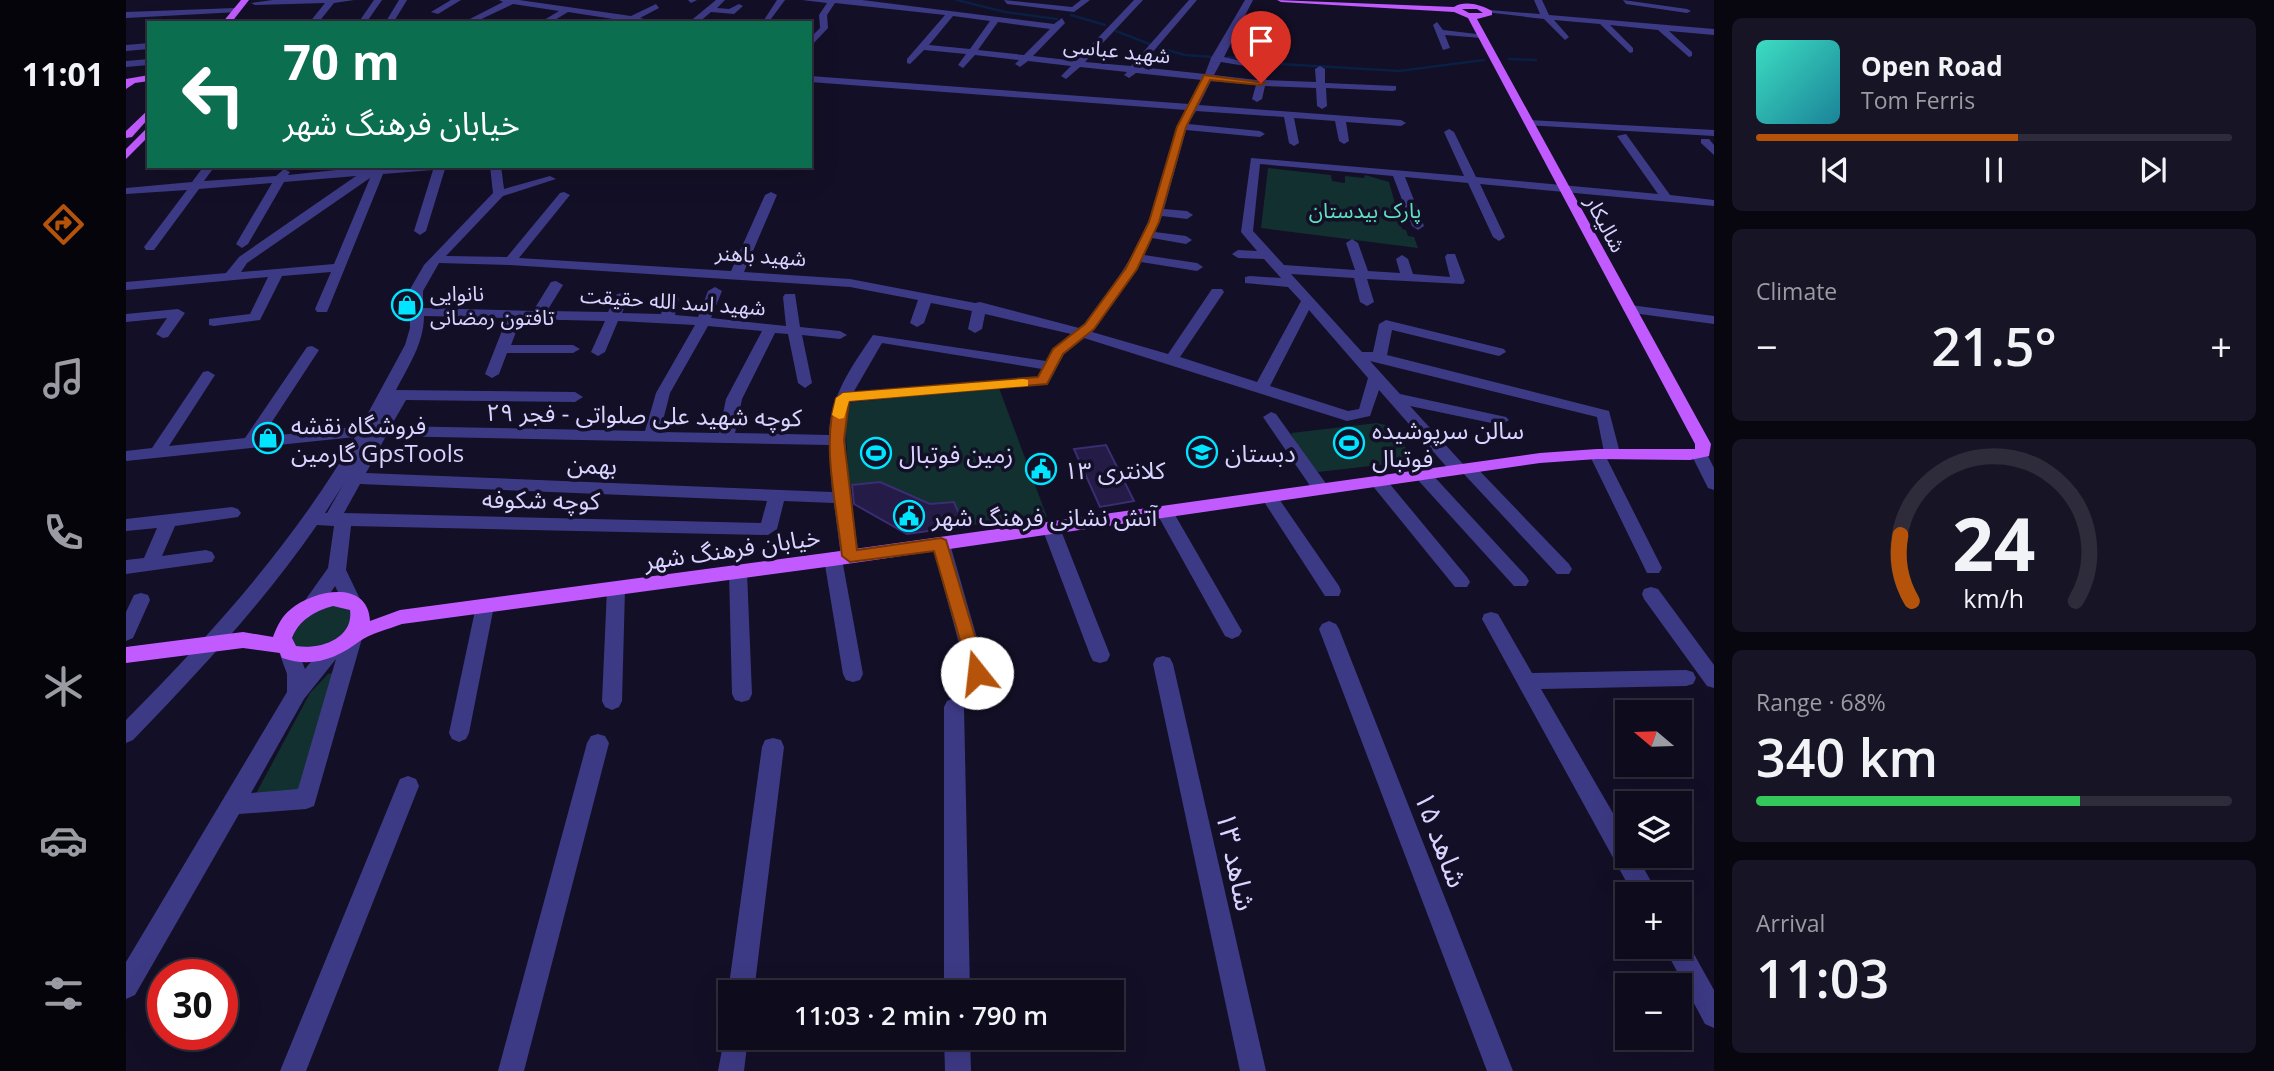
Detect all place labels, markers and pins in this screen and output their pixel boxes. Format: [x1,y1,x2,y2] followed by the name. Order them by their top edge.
[1231,11,1291,83] pin
[430,279,554,331] place label: نانوایی تافتون رمضانی
[390,288,424,322] shop icon: نانوایی تافتون رمضانی
[291,408,464,469] place label: فروشگاه نقشه گارمین GpsTools
[1372,413,1524,474] place label: سالن سرپوشیده فوتبال
[251,421,285,455] shop icon: فروشگاه نقشه گارمین GpsTools
[1332,426,1366,460] sports icon: سالن سرپوشیده فوتبال
[1185,435,1219,469] school or university icon: دبستان
[859,436,893,470] sports icon: زمین فوتبال
[1225,436,1296,469] place label: دبستان
[899,437,1013,470] place label: زمین فوتبال
[1024,452,1058,486] public building icon: کلانتری ۱۳
[1064,453,1166,486] place label: کلانتری ۱۳
[892,499,926,533] public building icon: آتش نشانی فرهنگ شهر
[931,500,1158,533] place label: آتش نشانی فرهنگ شهر

